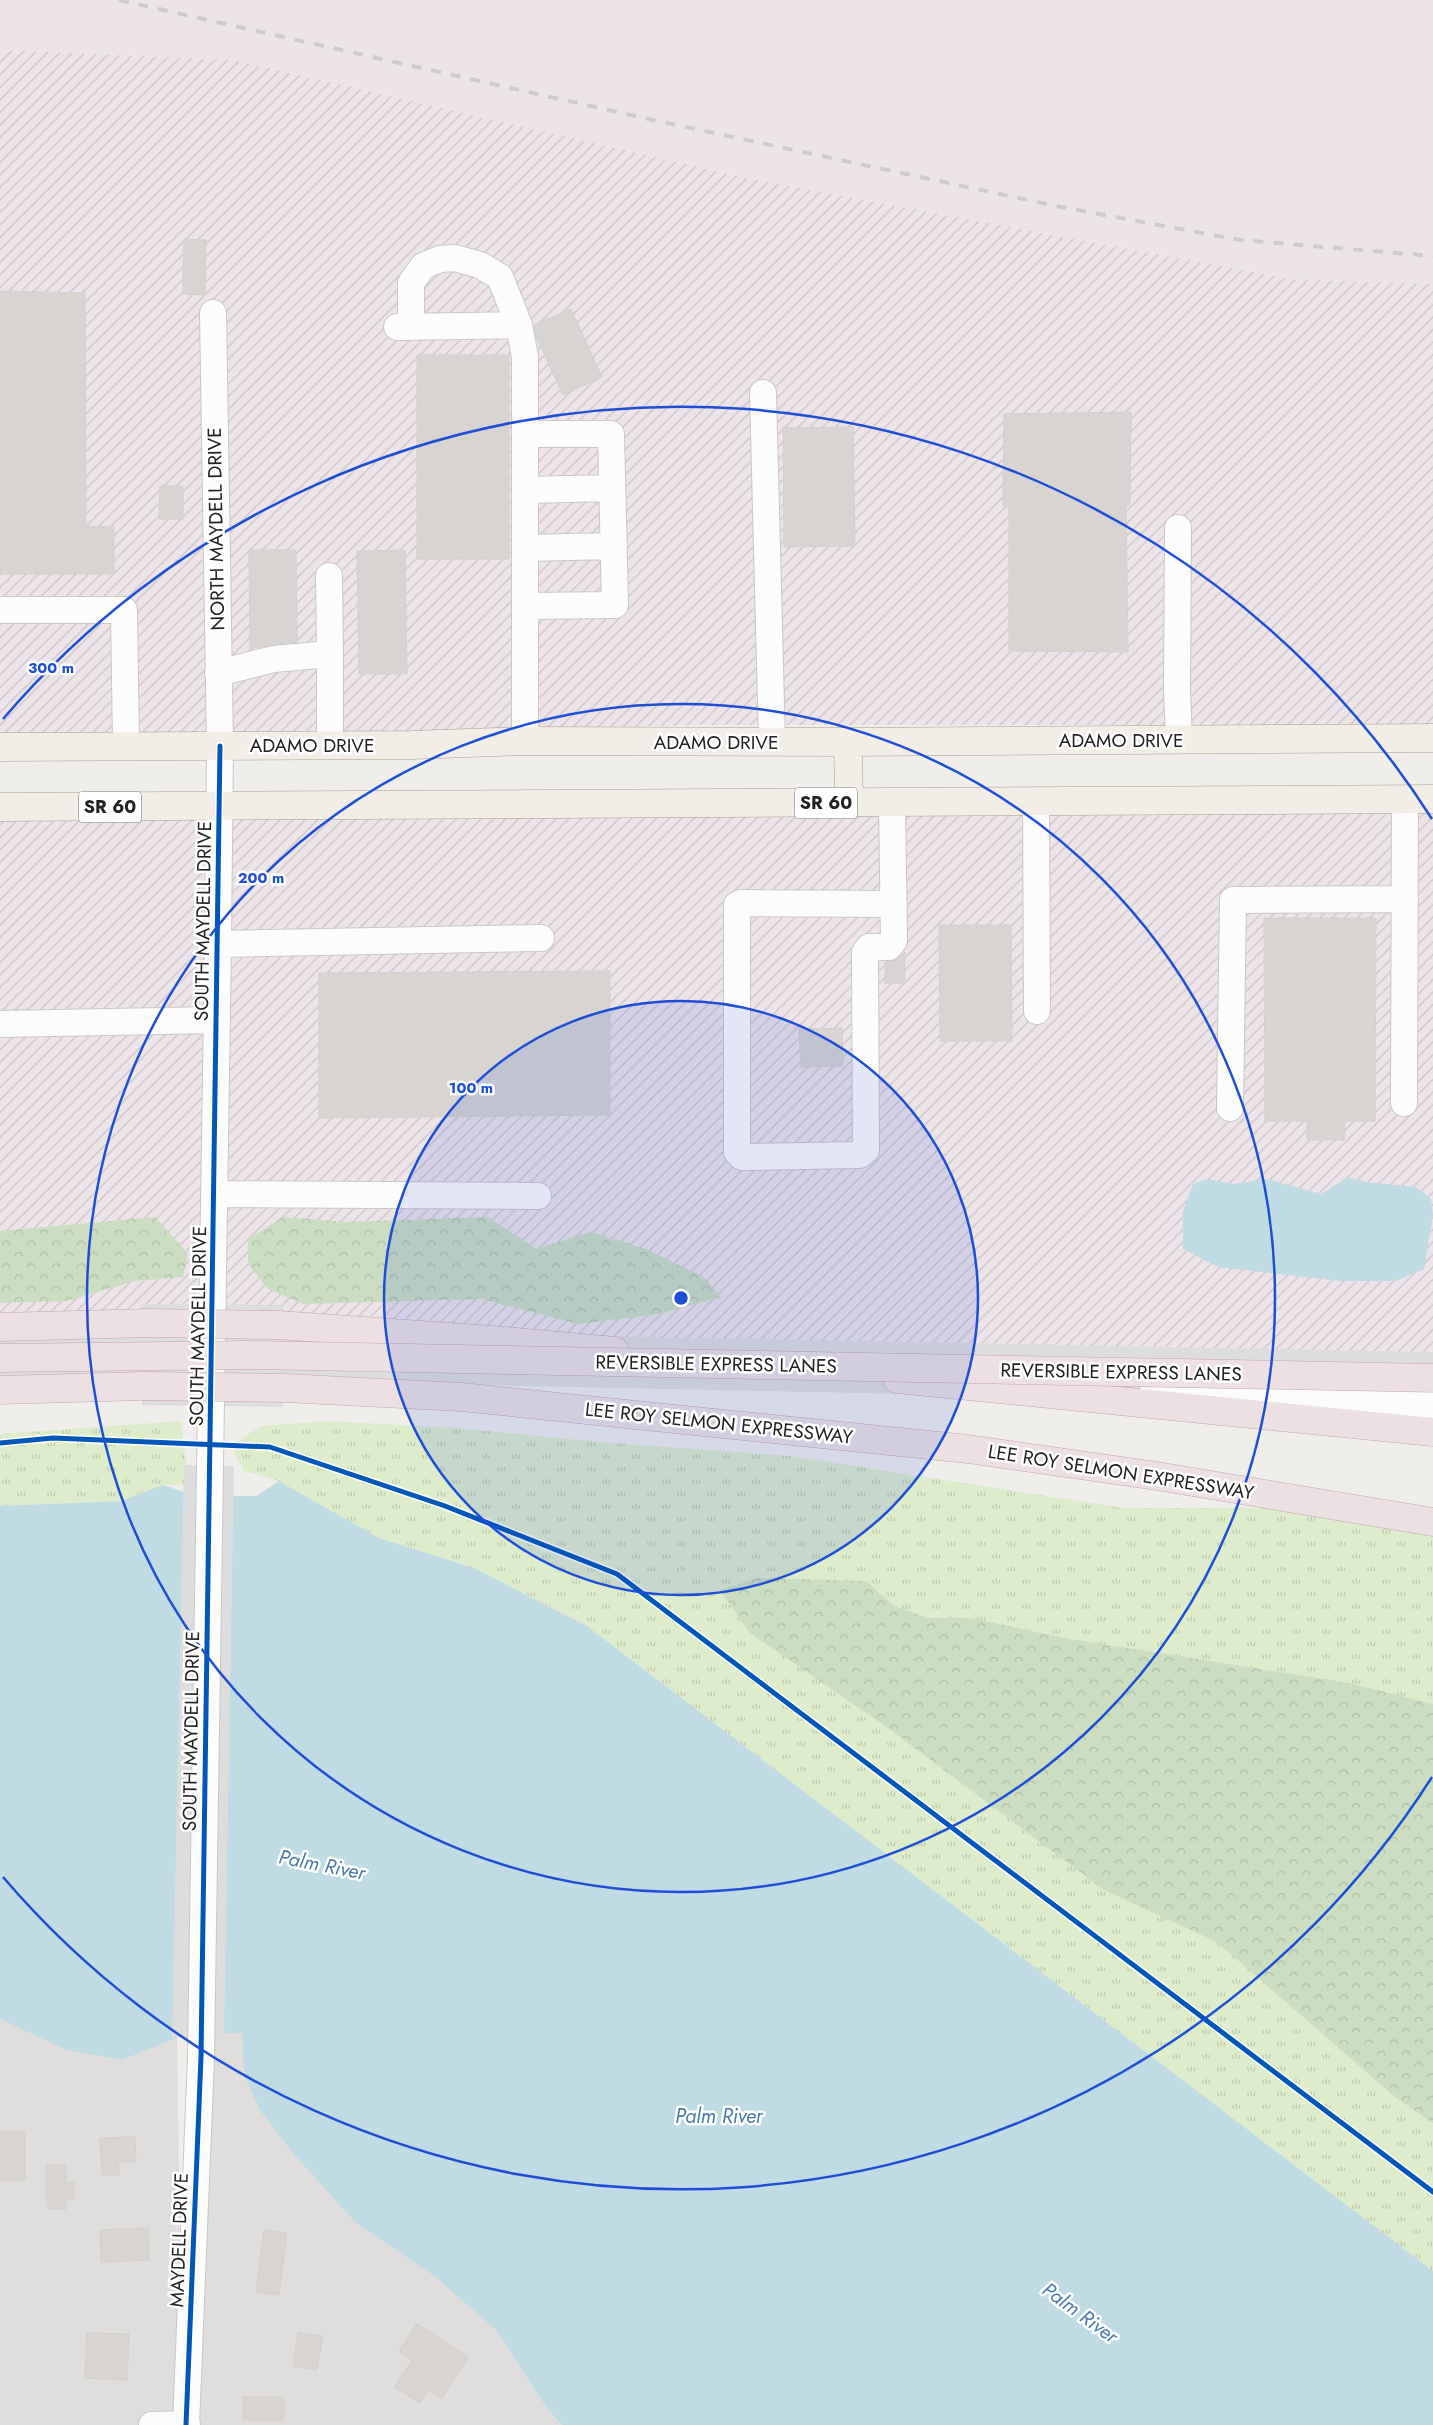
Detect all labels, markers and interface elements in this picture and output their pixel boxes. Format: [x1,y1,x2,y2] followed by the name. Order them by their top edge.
[201,427,231,631] street label: NORTH MAYDELL DRIVE
[28,657,74,679] text: 300 m
[1059,727,1183,754] street label: ADAMO DRIVE
[654,729,778,756] street label: ADAMO DRIVE
[250,732,374,759] street label: ADAMO DRIVE
[795,788,857,818] road number: SR 60
[79,792,141,822] road number: SR 60
[188,821,218,1021] street label: SOUTH MAYDELL DRIVE
[238,867,284,889] text: 200 m
[449,1077,493,1099] text: 100 m
[183,1226,213,1426] street label: SOUTH MAYDELL DRIVE
[672,1289,690,1307] centre of rings
[595,1348,837,1380] street label: REVERSIBLE EXPRESS LANES
[1000,1356,1242,1388] street label: REVERSIBLE EXPRESS LANES
[584,1396,854,1451] street label: LEE ROY SELMON EXPRESSWAY
[986,1438,1256,1506] street label: LEE ROY SELMON EXPRESSWAY
[176,1631,206,1831] street label: SOUTH MAYDELL DRIVE
[276,1842,369,1888] water label: Palm River
[675,2102,764,2131] water label: Palm River
[163,2172,195,2308] street label: MAYDELL DRIVE
[1036,2276,1125,2351] water label: Palm River

